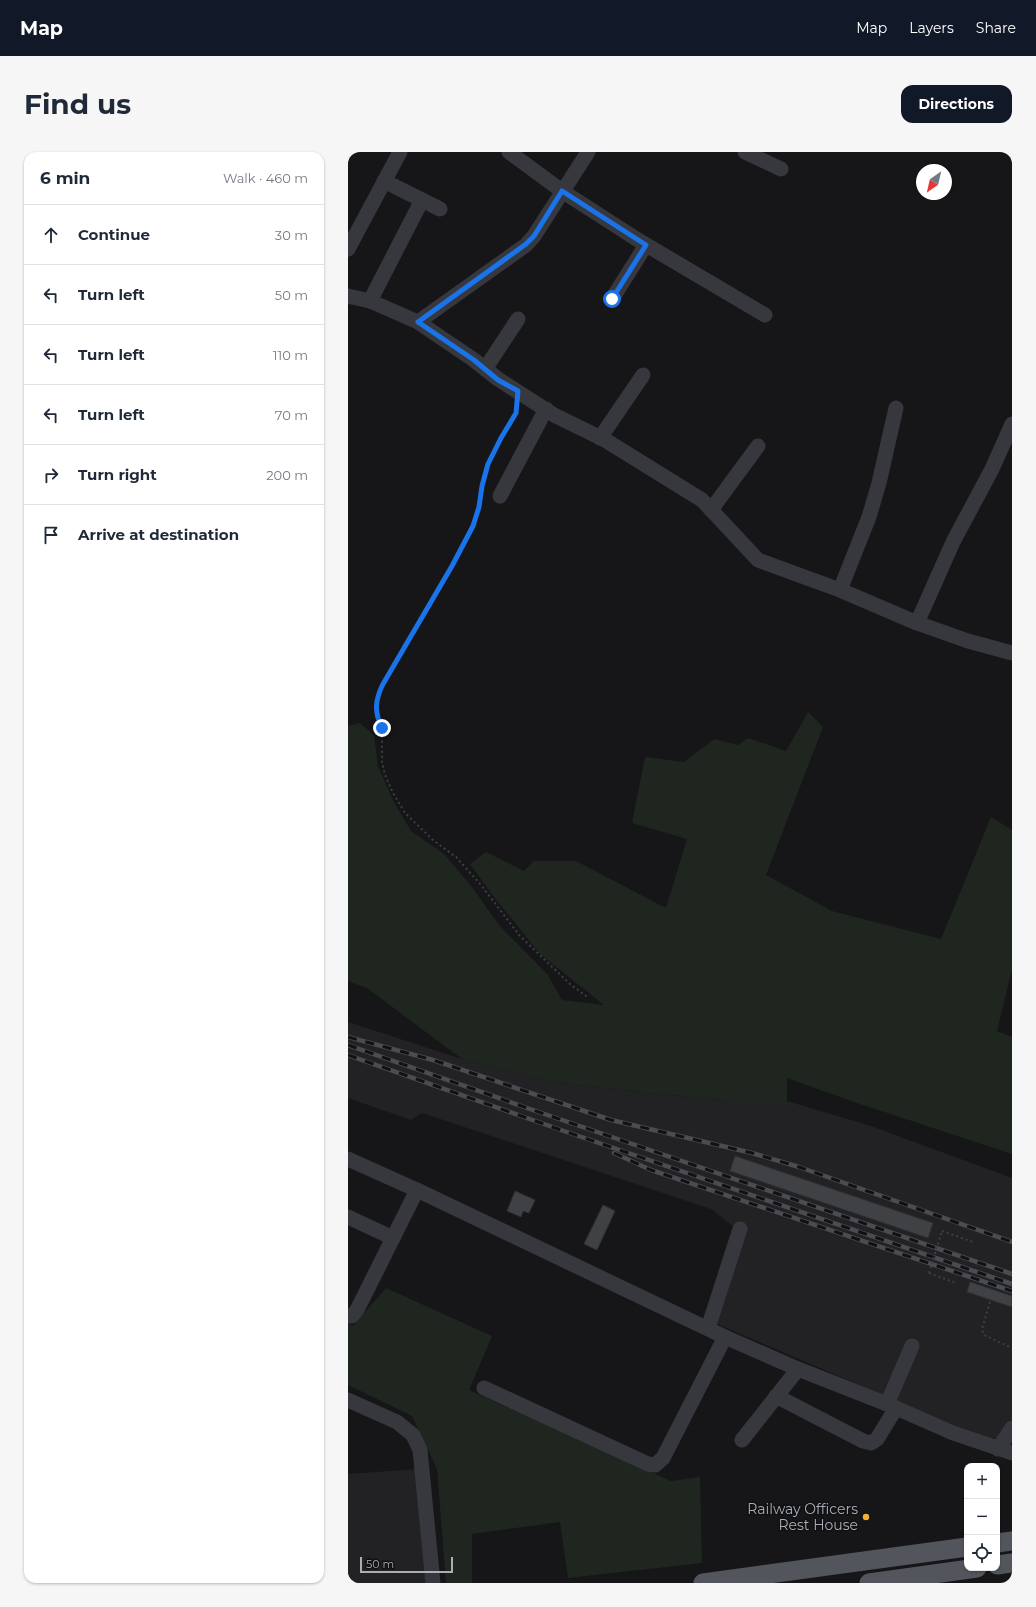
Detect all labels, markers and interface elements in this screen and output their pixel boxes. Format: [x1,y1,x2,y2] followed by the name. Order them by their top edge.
[20,17,63,40] text: Map
[856,19,887,37] text: Map
[909,19,954,37] text: Layers
[976,19,1016,37] text: Share
[901,85,1012,123] button: Directions
[24,87,131,121] text: Find us
[916,164,952,200] north arrow
[40,168,90,188] text: 6 min
[223,170,308,186] text: Walk · 460 m
[40,224,62,246] icon: ahead
[78,225,150,244] text: Continue
[275,227,308,243] text: 30 m
[40,284,62,306] icon: left
[78,285,145,304] text: Turn left
[275,287,308,303] text: 50 m
[603,290,621,308] route start
[40,344,62,366] icon: left
[78,345,145,364] text: Turn left
[273,347,308,363] text: 110 m
[40,404,62,426] icon: left
[78,405,145,424] text: Turn left
[275,407,308,423] text: 70 m
[40,464,62,486] icon: right
[78,465,157,484] text: Turn right
[266,467,308,483] text: 200 m
[40,524,62,546] icon: arrive
[78,525,239,544] text: Arrive at destination
[373,719,391,737] route end
[964,1463,1000,1571] map controls
[964,1463,1000,1499] button: +
[964,1499,1000,1535] button: −
[747,1500,858,1534] place label: Railway Officers Rest House
[861,1512,871,1522] marker: Railway Officers Rest House
[964,1535,1000,1571] button: locate
[360,1555,453,1574] scale bar
[366,1557,394,1571] text: 50 m

